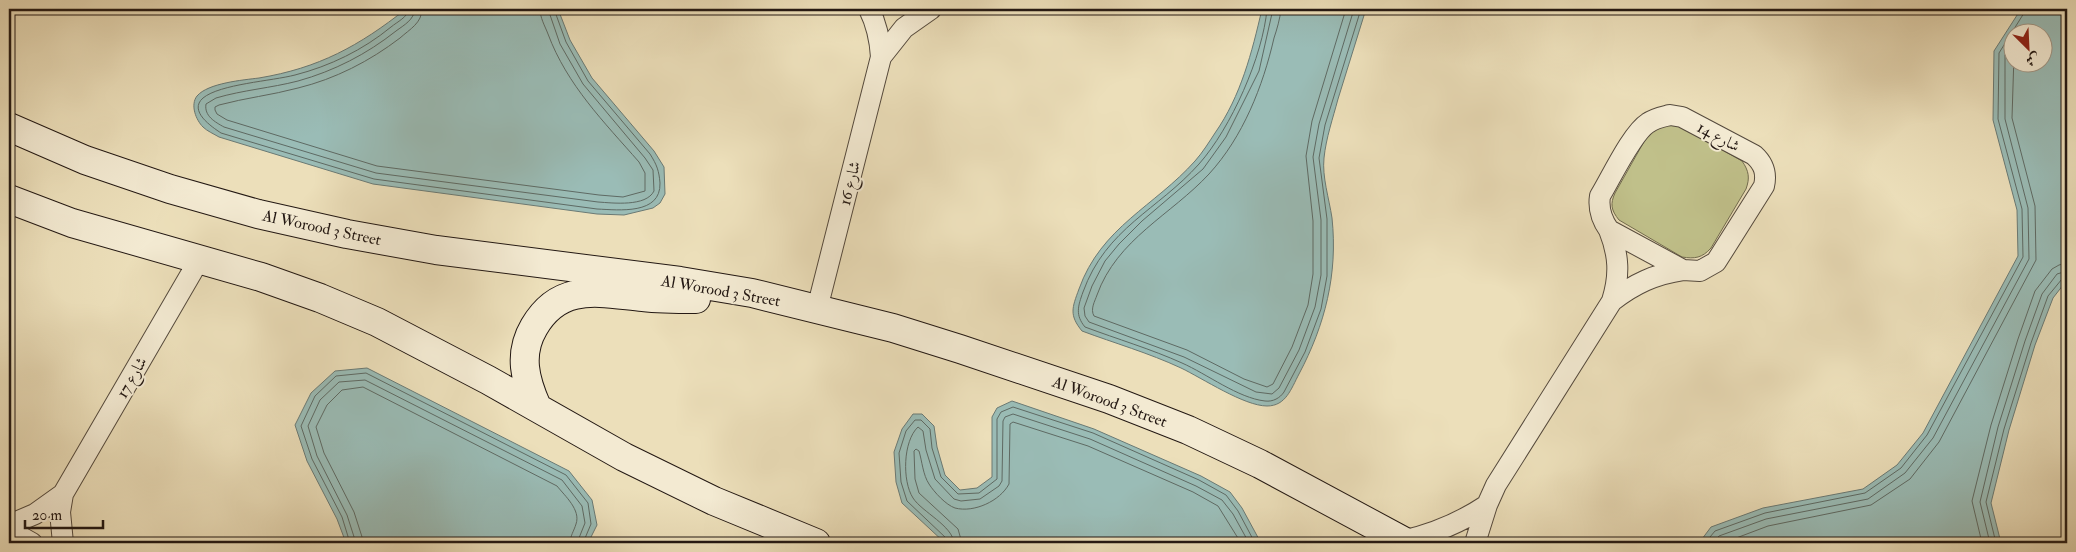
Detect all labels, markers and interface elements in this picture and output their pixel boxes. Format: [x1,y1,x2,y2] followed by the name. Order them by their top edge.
[2004,22,2054,72] north arrow
[2023,49,2043,70] text: ش
[1692,117,1743,159] street label: شارع 14
[835,159,868,208] street label: شارع 16
[260,205,383,250] street label: Al Worood 3 Street
[659,270,782,311] street label: Al Worood 3 Street
[112,353,154,403] street label: شارع 17
[1049,372,1170,432] street label: Al Worood 3 Street
[25,497,102,529] scale bar
[32,506,62,525] text: 20 m

